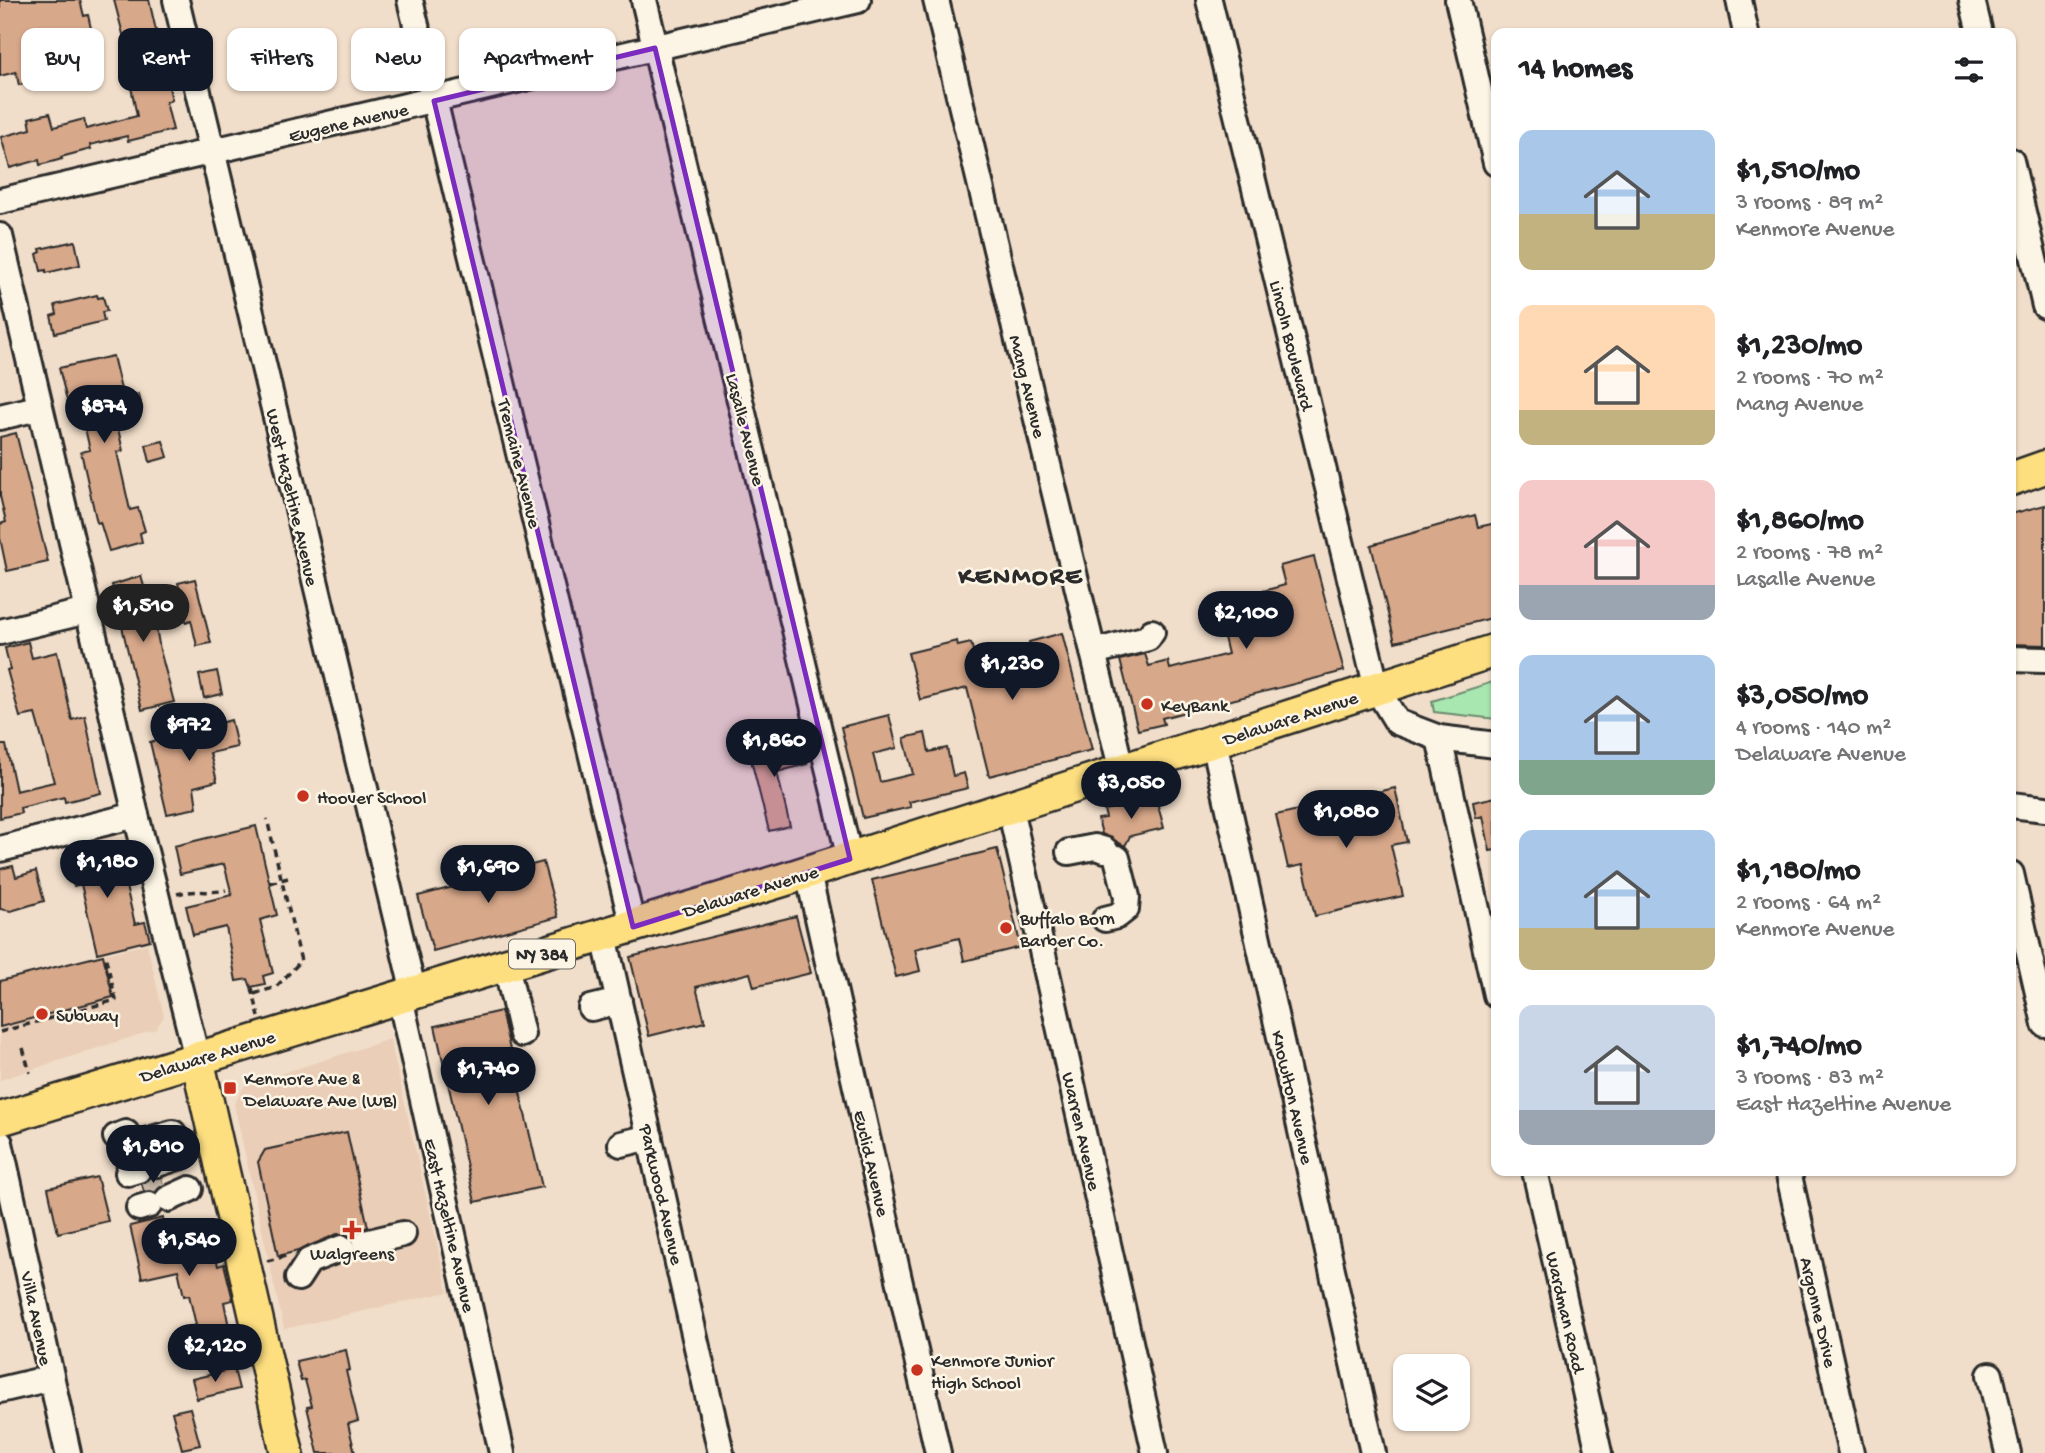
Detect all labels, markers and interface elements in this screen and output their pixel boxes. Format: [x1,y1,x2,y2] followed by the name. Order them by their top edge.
[21,28,104,91] chip: Buy
[118,28,213,91] chip: Rent
[227,28,337,91] chip: Filters
[351,28,445,91] chip: New
[459,28,616,91] chip: Apartment
[1950,51,1988,89] icon: filters
[1519,53,1632,88] text: 14 homes
[287,99,411,149] street label: Eugene Avenue
[1736,155,1860,190] text: $1,510/mo
[1575,158,1659,242] icon: home
[1736,190,1883,217] text: 3 rooms · 89 m²
[1736,217,1894,244] text: Kenmore Avenue
[1262,278,1317,415] street label: Lincoln Boulevard
[1736,330,1862,365] text: $1,230/mo
[1002,333,1050,441] street label: Mang Avenue
[1575,333,1659,417] icon: home
[1736,365,1884,392] text: 2 rooms · 70 m²
[719,371,769,489] street label: Lasalle Avenue
[63,386,145,445] pin: $874
[1736,392,1863,419] text: Mang Avenue
[81,394,127,421] text: $874
[490,396,545,531] street label: Tremaine Avenue
[259,407,322,589] street label: West Hazeltine Avenue
[1736,505,1864,540] text: $1,860/mo
[1575,508,1659,592] icon: home
[1736,540,1883,567] text: 2 rooms · 78 m²
[957,563,1084,594] district label: KENMORE
[1736,567,1875,594] text: Lasalle Avenue
[86,584,200,644] pin: $1,510
[1189,592,1303,651] pin: $2,100
[112,593,174,620] text: $1,510
[1214,600,1278,627] text: $2,100
[955,642,1069,702] pin: $1,230
[980,651,1044,678] text: $1,230
[1736,680,1868,715] text: $3,050/mo
[1575,683,1659,767] icon: home
[1219,688,1362,754] street label: Delaware Avenue
[1139,696,1155,712] marker: KeyBank
[1161,696,1230,719] place label: KeyBank
[148,704,230,763] pin: $972
[166,712,212,739] text: $972
[1736,715,1891,742] text: 4 rooms · 140 m²
[717,720,831,779] pin: $1,860
[742,728,806,755] text: $1,860
[1736,742,1906,769] text: Delaware Avenue
[1074,762,1188,821] pin: $3,050
[1097,770,1165,797] text: $3,050
[295,788,311,804] marker: Hoover School
[317,788,426,811] place label: Hoover School
[1289,790,1403,850] pin: $1,080
[1313,799,1379,826] text: $1,080
[50,841,164,900] pin: $1,180
[431,846,545,905] pin: $1,690
[76,849,138,876] text: $1,180
[456,854,520,881] text: $1,690
[1736,855,1861,890] text: $1,180/mo
[1575,858,1659,942] icon: home
[679,862,822,925] street label: Delaware Avenue
[1736,890,1881,917] text: 2 rooms · 64 m²
[1019,909,1115,954] place label: Buffalo Born Barber Co.
[1736,917,1894,944] text: Kenmore Avenue
[998,920,1014,936] marker: Buffalo Born Barber Co.
[509,939,575,968] road number: NY 384
[34,1006,50,1022] marker: Subway
[56,1006,119,1029] place label: Subway
[136,1027,279,1090] street label: Delaware Avenue
[1264,1029,1317,1167] street label: Knowlton Avenue
[1736,1030,1862,1065] text: $1,740/mo
[1575,1033,1659,1117] icon: home
[431,1048,545,1107] pin: $1,740
[457,1056,519,1083] text: $1,740
[1736,1065,1884,1092] text: 3 rooms · 83 m²
[242,1069,398,1114] place label: Kenmore Ave & Delaware Ave (WB)
[1055,1070,1104,1193] street label: Warren Avenue
[222,1080,238,1096] marker: Kenmore Ave & Delaware Ave (WB)
[1736,1092,1951,1119] text: East Hazeltine Avenue
[846,1108,893,1219] street label: Euclid Avenue
[632,1121,687,1267] street label: Parkwood Avenue
[96,1126,210,1185] pin: $1,810
[122,1134,184,1161] text: $1,810
[416,1137,479,1315] street label: East Hazeltine Avenue
[132,1218,246,1278] pin: $1,540
[344,1222,360,1238] marker: Walgreens
[158,1227,220,1254] text: $1,540
[310,1244,395,1267] place label: Walgreens
[1538,1250,1589,1377] street label: Wardman Road
[1793,1255,1840,1370] street label: Argonne Drive
[13,1269,56,1368] street label: Villa Avenue
[158,1324,272,1384] pin: $2,120
[184,1333,246,1360] text: $2,120
[931,1351,1056,1396] place label: Kenmore Junior High School
[1393,1354,1470,1431] map controls
[1393,1354,1470,1431] button: layers
[909,1362,925,1378] marker: Kenmore Junior High School

